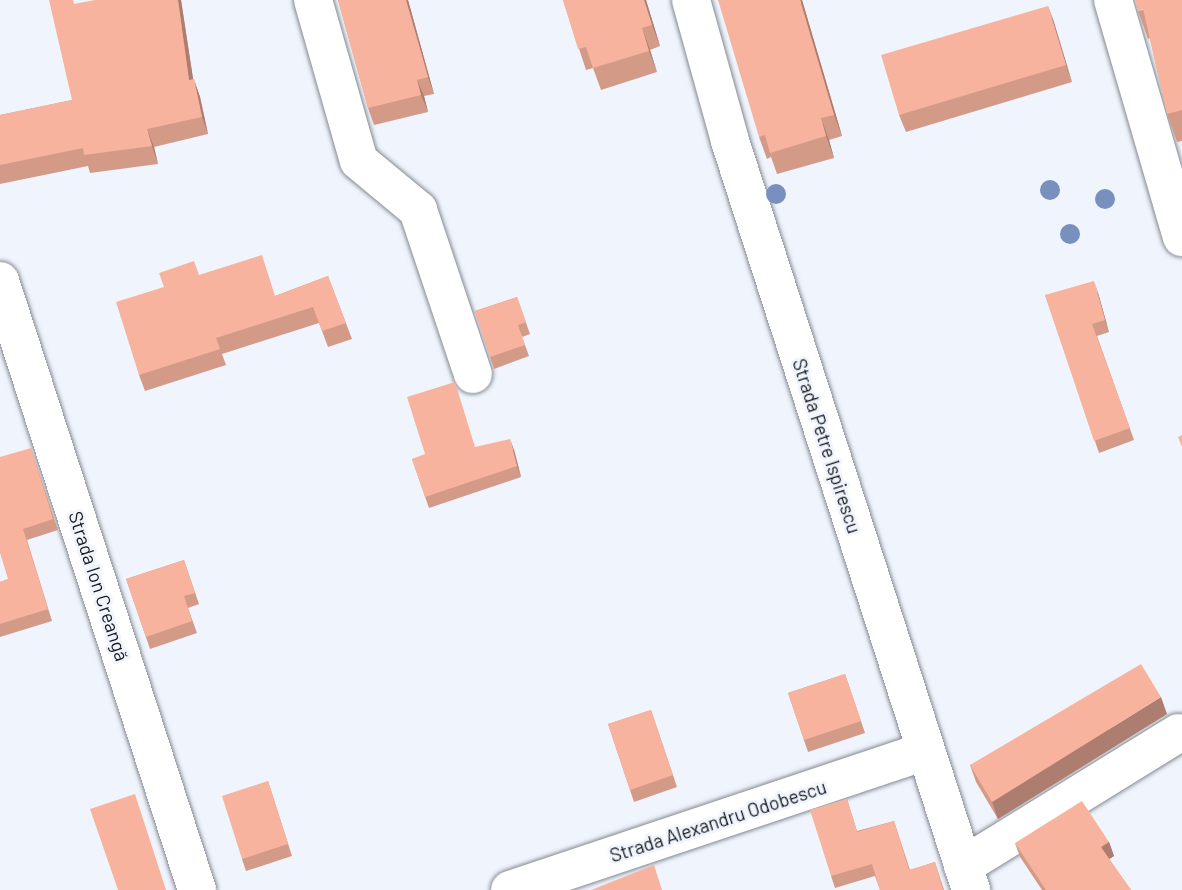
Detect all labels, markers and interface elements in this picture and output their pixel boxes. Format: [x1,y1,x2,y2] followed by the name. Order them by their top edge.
[788,356,866,536] street label: Strada Petre Ispirescu
[64,508,134,664] street label: Strada Ion Creangă
[607,775,829,867] street label: Strada Alexandru Odobescu

